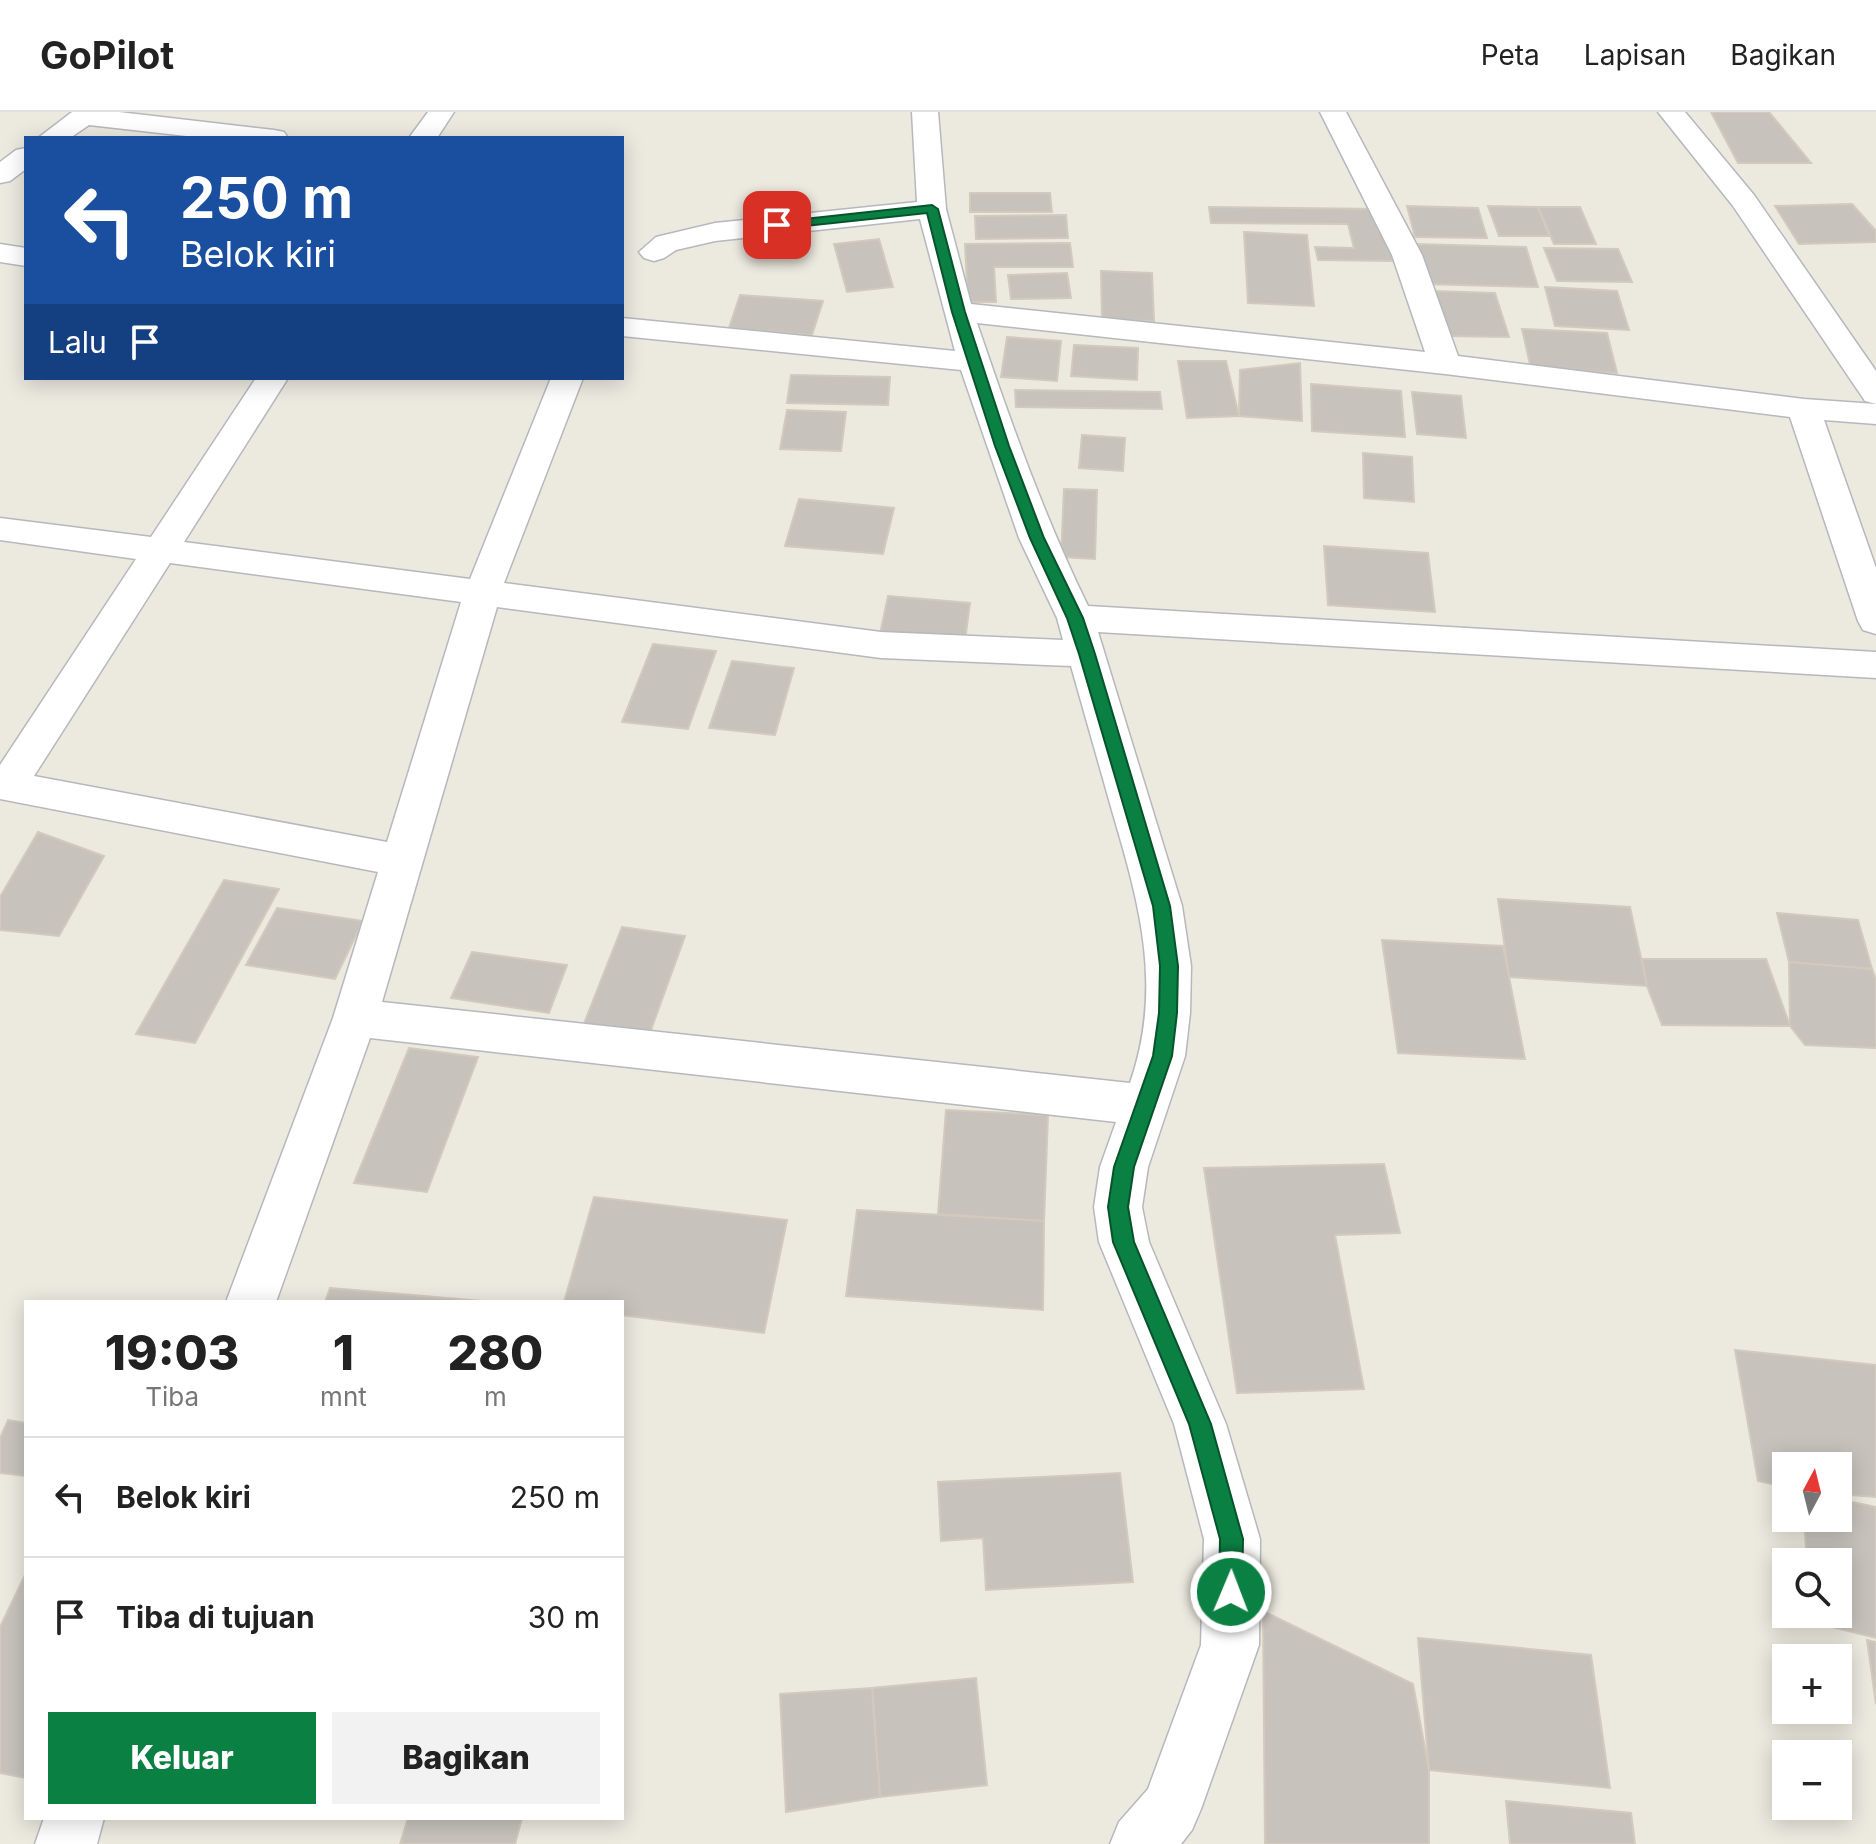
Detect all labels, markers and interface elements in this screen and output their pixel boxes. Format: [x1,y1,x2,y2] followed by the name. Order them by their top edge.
[40,32,174,78] text: GoPilot
[1481,38,1540,72] text: Peta
[1584,38,1686,72] text: Lapisan
[1730,38,1836,72] text: Bagikan
[180,164,353,232] text: 250 m
[48,168,152,272] icon: left
[743,191,811,259] pin
[755,203,799,247] icon: arrive
[180,232,336,276] text: Belok kiri
[123,320,167,364] icon: arrive
[48,324,107,360] text: Lalu
[105,1323,239,1382] text: 19:03
[333,1323,354,1382] text: 1
[448,1323,543,1382] text: 280
[145,1381,199,1412] text: Tiba
[320,1381,367,1412] text: mnt
[484,1381,507,1412] text: m
[1772,1452,1852,1532] north arrow
[1772,1452,1852,1820] map controls
[48,1475,92,1519] icon: left
[116,1479,251,1515] text: Belok kiri
[510,1479,600,1515] text: 250 m
[1772,1548,1852,1628] button: search
[1189,1550,1273,1634] position arrow
[48,1595,92,1639] icon: arrive
[116,1599,315,1635] text: Tiba di tujuan
[528,1599,600,1635] text: 30 m
[1772,1644,1852,1724] button: +
[48,1712,316,1804] button: Keluar
[332,1712,600,1804] button: Bagikan
[1772,1740,1852,1820] button: −

